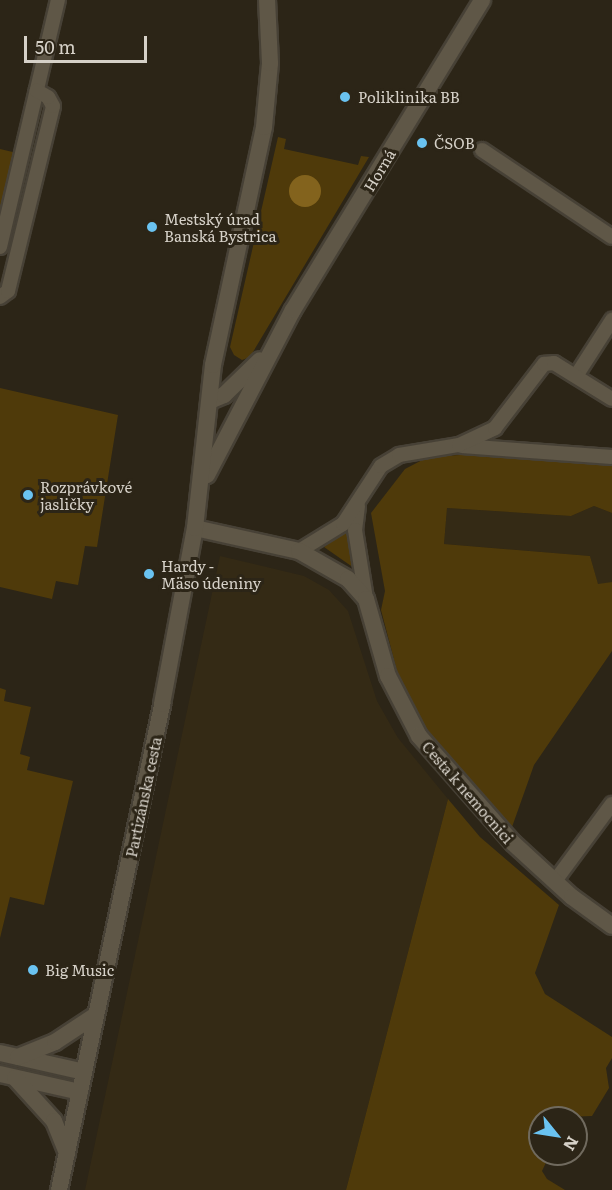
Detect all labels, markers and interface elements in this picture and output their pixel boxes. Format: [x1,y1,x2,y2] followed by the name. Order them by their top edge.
[27,24,150,62] scale bar
[35,33,76,60] text: 50 m
[336,88,354,106] marker: Poliklinika BB
[358,88,460,106] place label: Poliklinika BB
[434,134,475,152] place label: ČSOB
[415,136,429,150] marker: ČSOB
[359,146,399,194] street label: Horná
[164,209,277,244] place label: Mestský úrad Banská Bystrica
[145,220,159,234] marker: Mestský úrad Banská Bystrica
[40,477,132,512] place label: Rozprávkové jasličky
[21,488,35,502] marker: Rozprávkové jasličky
[161,556,261,591] place label: Hardy - Mäso údeniny
[142,567,156,581] marker: Hardy - Mäso údeniny
[121,735,165,859] street label: Partizánska cesta
[419,737,517,847] street label: Cesta k nemocnici
[45,961,114,979] place label: Big Music
[26,963,40,977] marker: Big Music
[528,1106,588,1166] north arrow
[558,1132,586,1156] text: N

